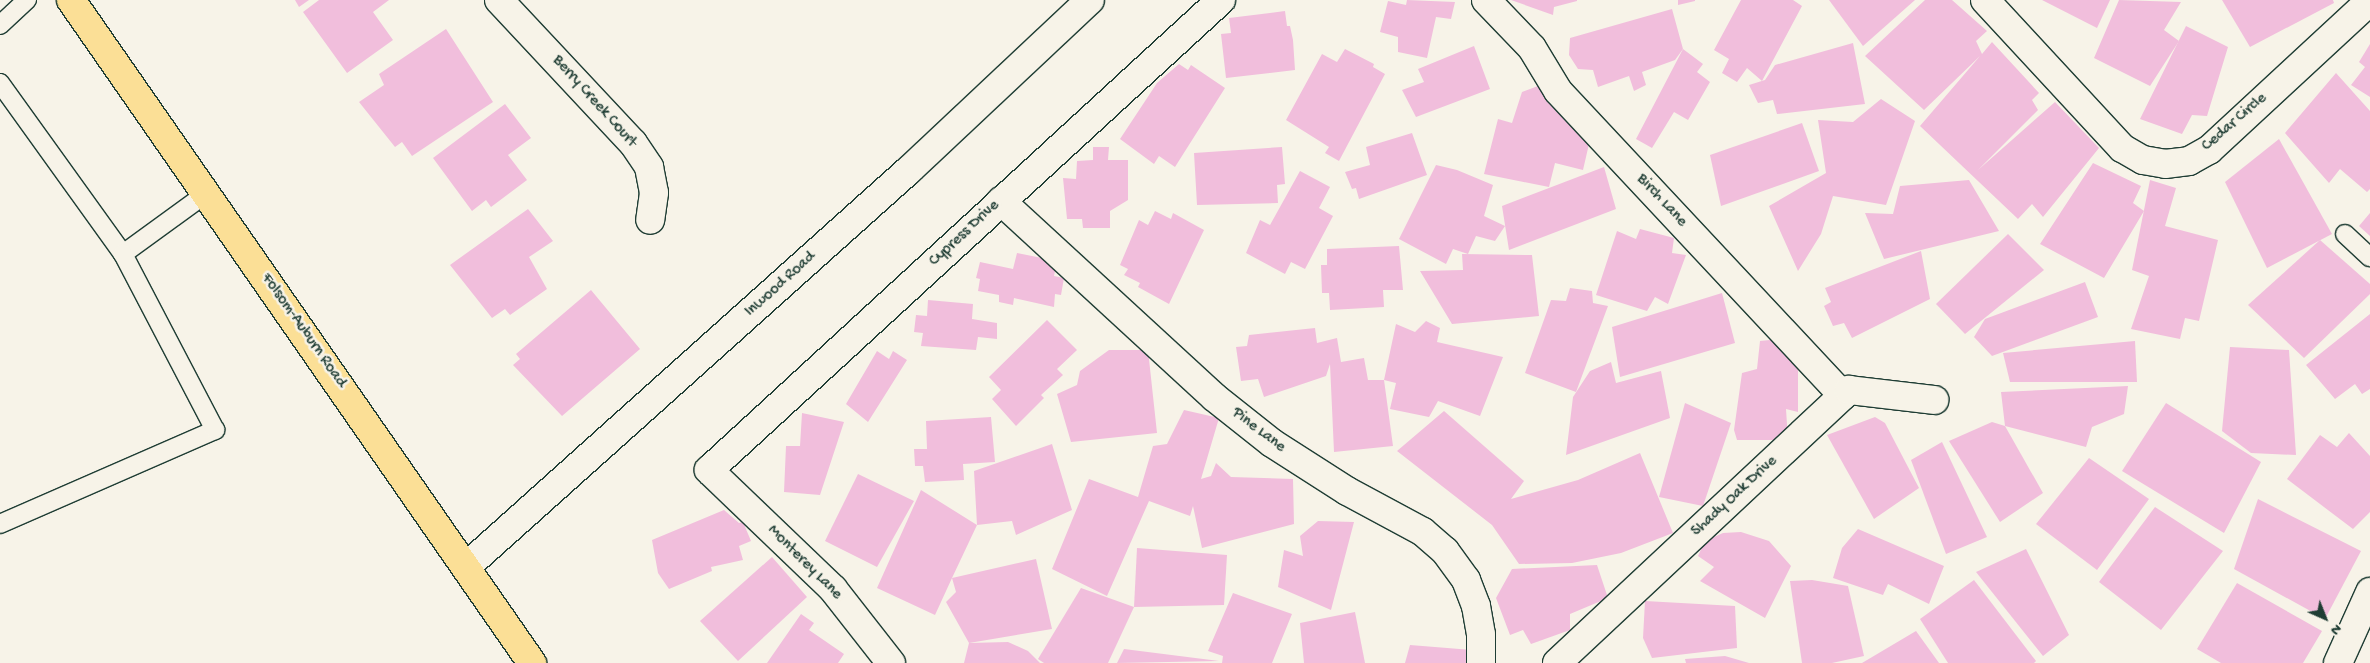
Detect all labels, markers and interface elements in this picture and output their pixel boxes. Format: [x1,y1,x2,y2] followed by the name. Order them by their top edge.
[547,52,641,152] street label: Berry Creek Court
[2199,90,2271,156] street label: Cedar Circle
[1632,170,1690,232] street label: Birch Lane
[926,197,1004,271] street label: Cypress Drive
[742,248,820,322] street label: Inwood Road
[256,270,350,392] street label: Folsom-Auburn Road
[1227,405,1289,457] street label: Pine Lane
[1688,452,1782,542] street label: Shady Oak Drive
[763,522,845,604] street label: Monterey Lane
[2300,593,2350,643] north arrow
[2327,620,2345,638] text: N

